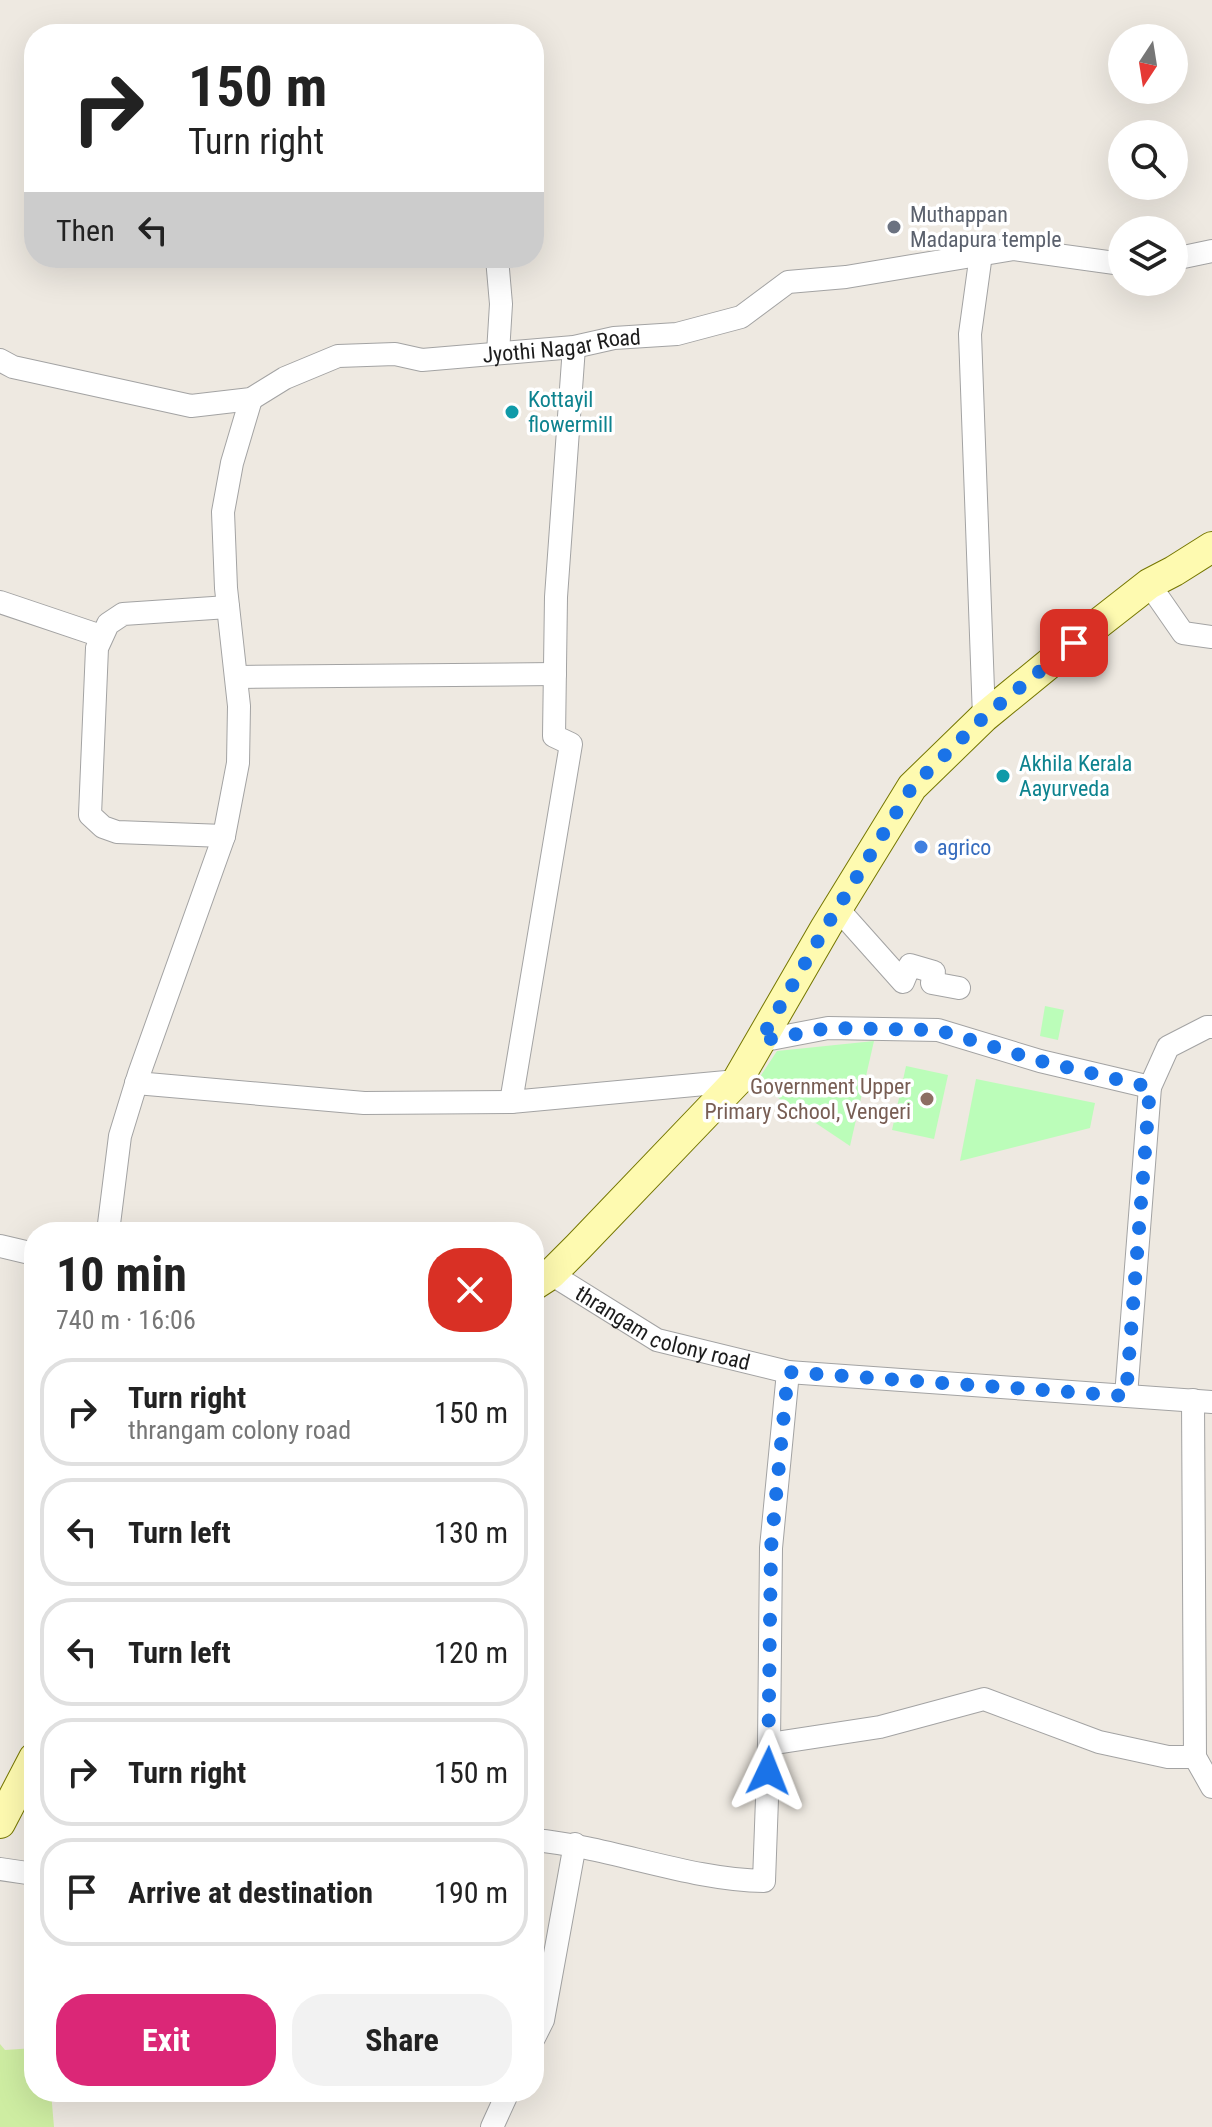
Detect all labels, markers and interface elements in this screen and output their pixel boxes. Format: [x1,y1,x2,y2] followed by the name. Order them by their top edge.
[1108,24,1188,104] north arrow
[1108,24,1188,296] map controls
[188,54,327,120] text: 150 m
[56,56,160,160] icon: right
[1108,120,1188,200] button: search
[188,121,324,163] text: Turn right
[910,202,1062,252] place label: Muthappan Madapura temple
[131,208,175,252] icon: left
[56,213,115,248] text: Then
[1108,216,1188,296] button: layers
[885,218,903,236] marker: Muthappan Madapura temple
[482,324,642,368] street label: Jyothi Nagar Road
[528,387,613,437] place label: Kottayil flowermill
[503,403,521,421] marker: Kottayil flowermill
[1040,609,1108,677] pin
[1052,621,1096,665] icon: arrive
[1019,751,1132,801] place label: Akhila Kerala Aayurveda
[994,767,1012,785] marker: Akhila Kerala Aayurveda
[937,835,991,860] place label: agrico
[912,838,930,856] marker: agrico
[704,1074,911,1124] place label: Government Upper Primary School, Vengeri
[918,1090,936,1108] marker: Government Upper Primary School, Vengeri
[56,1246,187,1303] text: 10 min
[428,1248,512,1332] button: close
[571,1280,753,1375] street label: thrangam colony road
[56,1305,196,1335] text: 740 m · 16:06
[128,1380,246,1415] text: Turn right
[60,1390,104,1434] icon: right
[434,1395,508,1430] text: 150 m
[128,1415,351,1445] text: thrangam colony road
[60,1510,104,1554] icon: left
[128,1515,231,1550] text: Turn left
[434,1515,508,1550] text: 130 m
[60,1630,104,1674] icon: left
[128,1635,231,1670] text: Turn left
[434,1635,508,1670] text: 120 m
[726,1729,810,1813] position arrow
[60,1750,104,1794] icon: right
[128,1755,246,1790] text: Turn right
[434,1755,508,1790] text: 150 m
[60,1870,104,1914] icon: arrive
[128,1875,373,1910] text: Arrive at destination
[434,1875,508,1910] text: 190 m
[56,1994,276,2086] button: Exit
[292,1994,512,2086] button: Share

